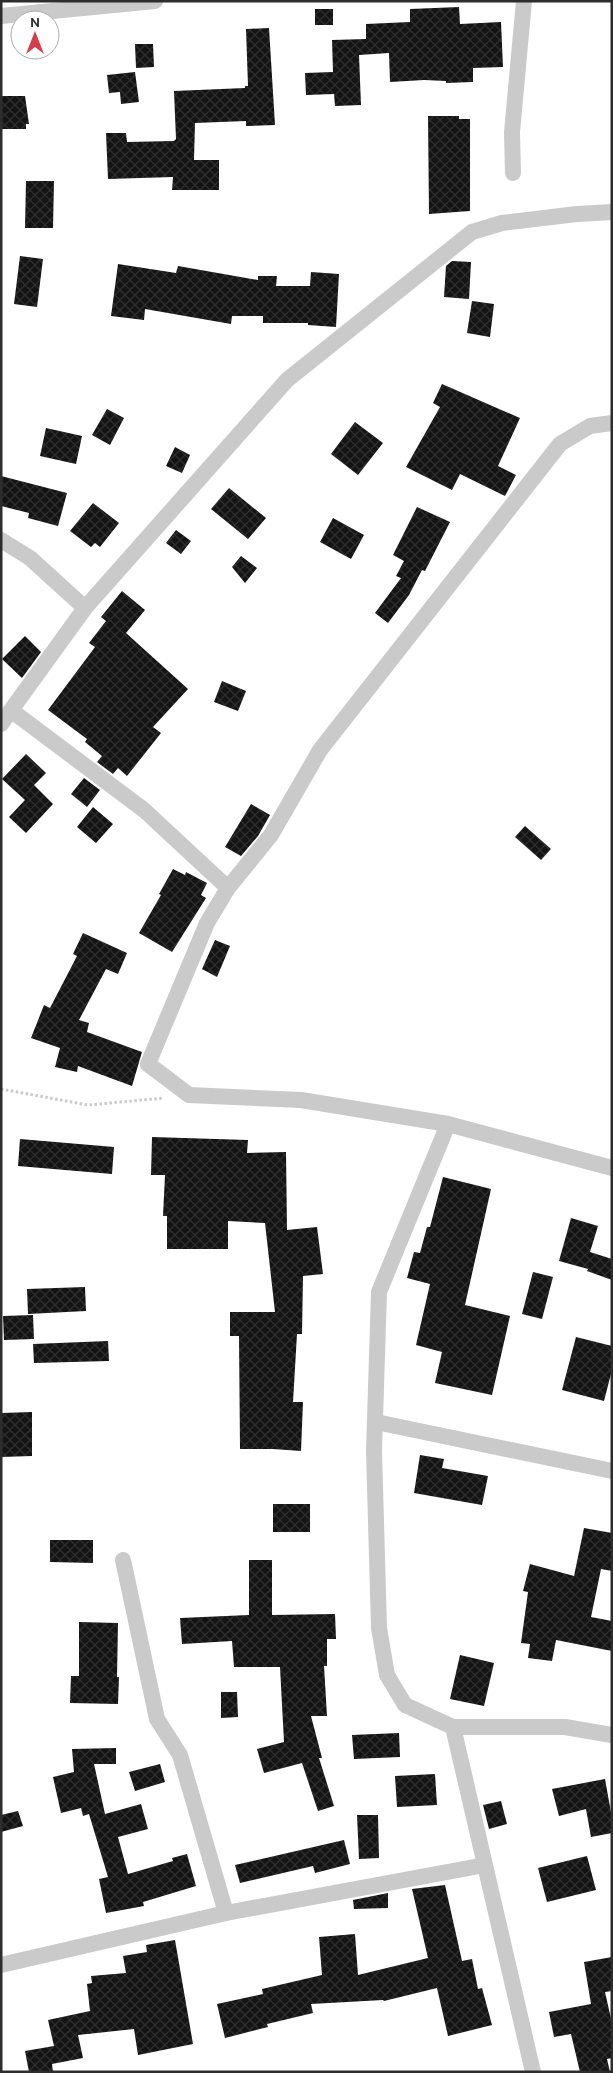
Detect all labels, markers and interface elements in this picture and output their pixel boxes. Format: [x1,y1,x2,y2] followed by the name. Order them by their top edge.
[10,10,60,60] north arrow
[30,15,40,32] text: N

